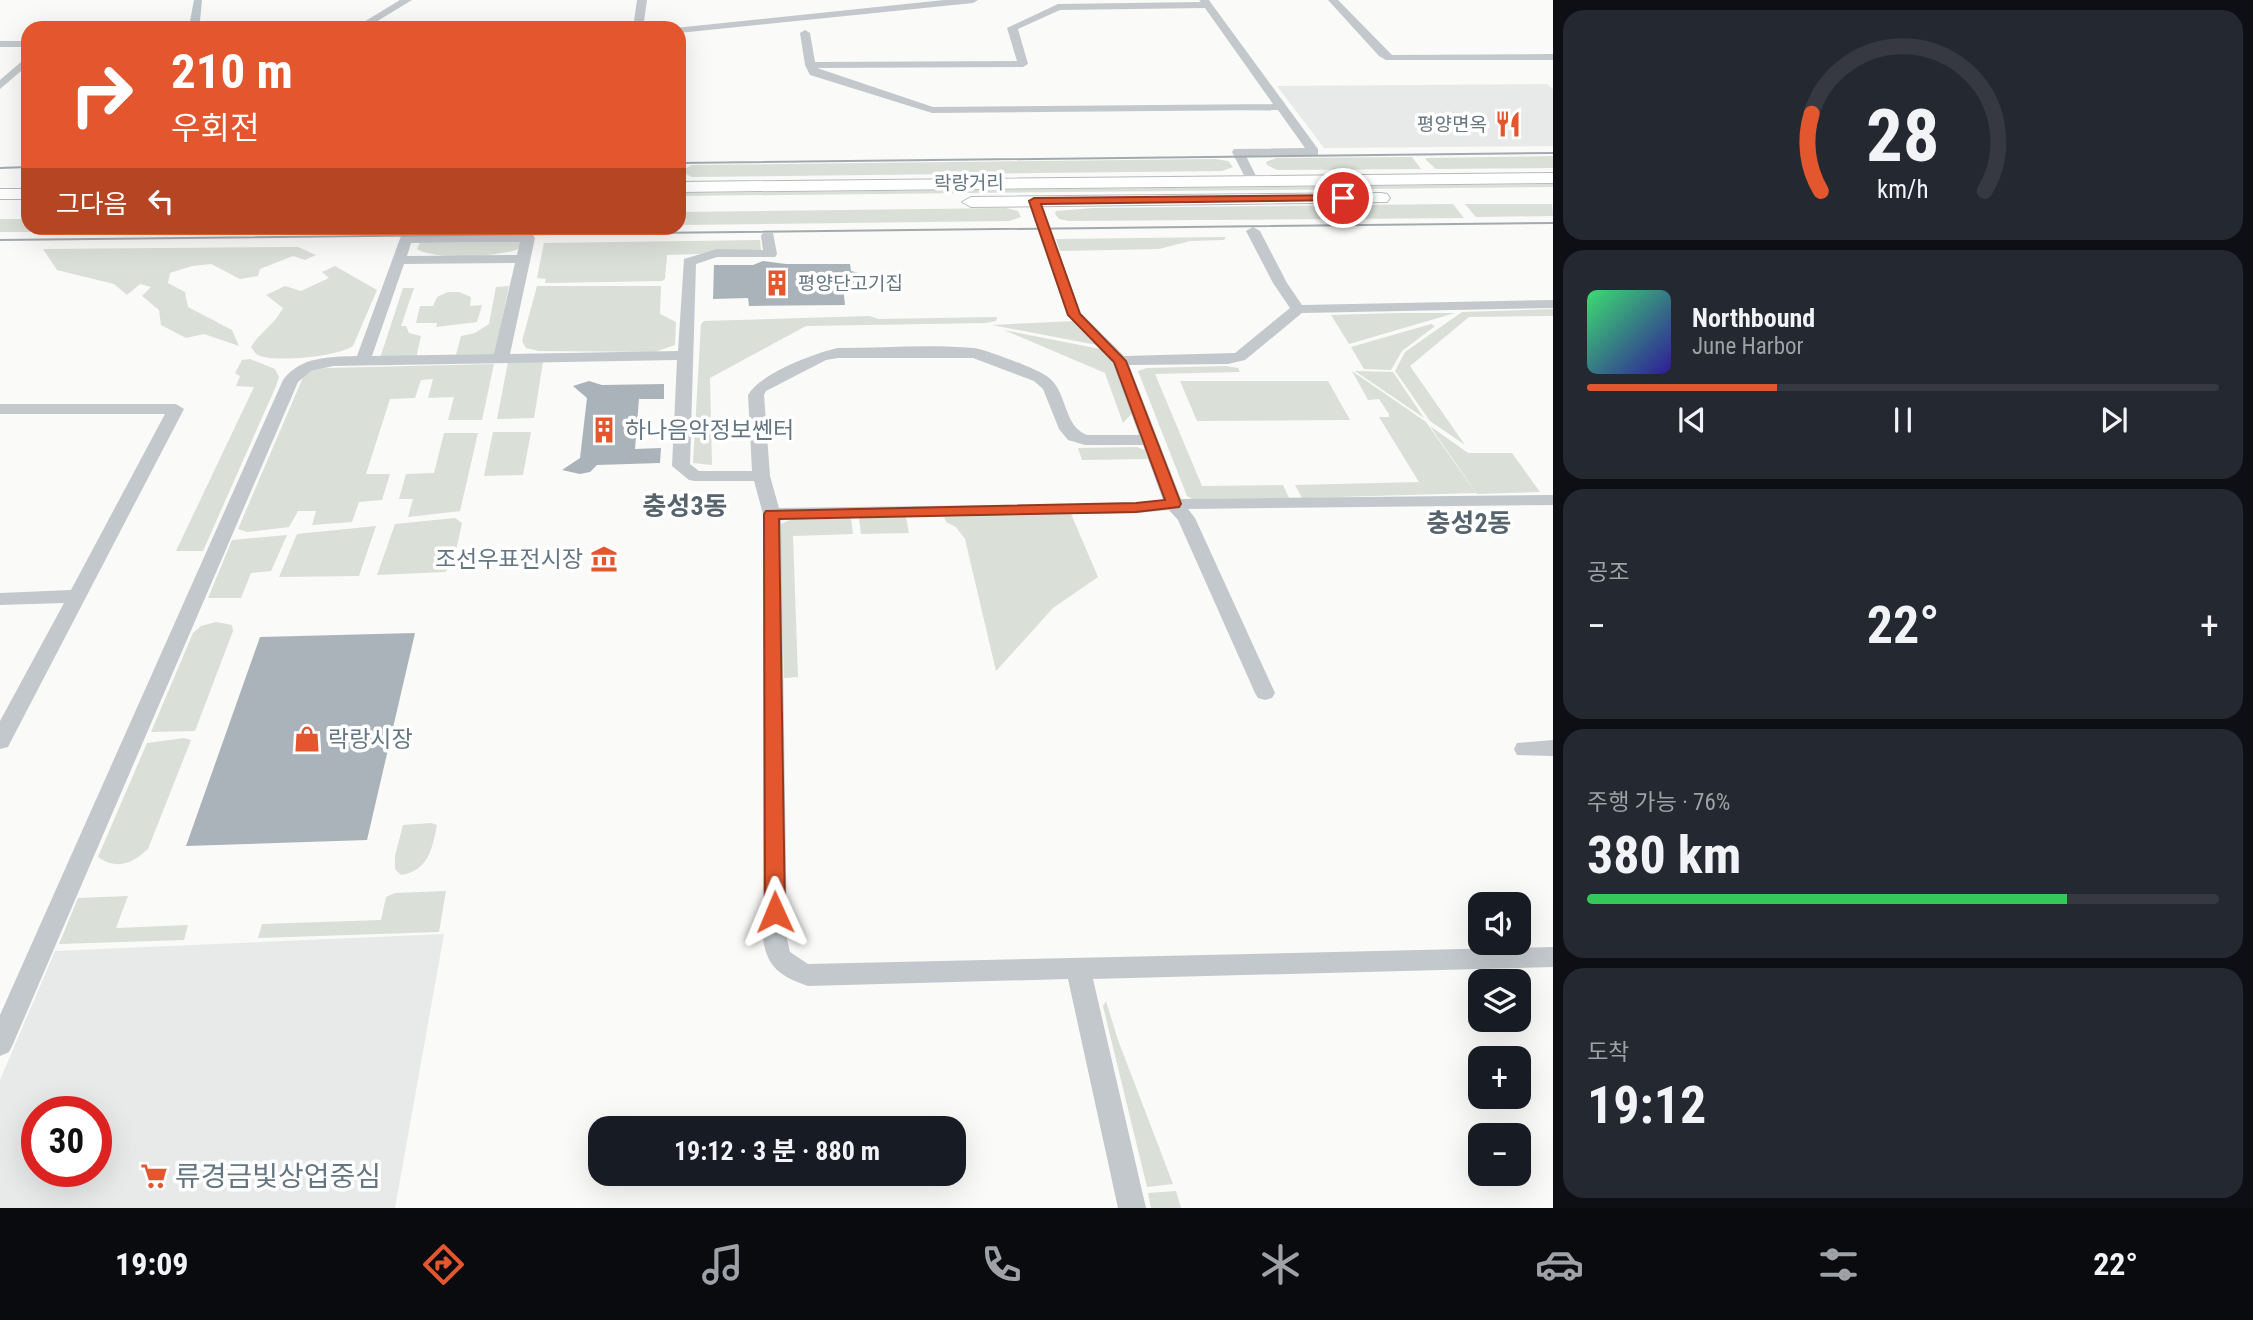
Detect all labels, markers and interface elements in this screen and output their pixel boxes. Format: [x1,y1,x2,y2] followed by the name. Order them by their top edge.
[171,43,293,100] text: 210 m
[56,49,147,140] icon: right
[1866,93,1940,179] text: 28
[171,109,259,147] text: 우회전
[1493,109,1523,139] restaurant icon: 평양면옥
[1417,113,1487,136] place label: 평양면옥
[1313,168,1373,228] pin
[934,171,1004,195] street label: 락랑거리
[1877,175,1929,204] text: km/h
[1324,179,1362,217] icon: arrive
[142,182,180,220] icon: left
[56,189,128,219] text: 그다음
[762,268,792,298] building icon: 평양단고기집
[798,272,903,295] place label: 평양단고기집
[1692,303,1815,333] text: Northbound
[1692,333,1804,360] text: June Harbor
[1673,401,1711,439] icon: previous
[1884,401,1922,439] icon: pause
[2095,401,2133,439] icon: next
[589,415,619,445] building icon: 하나음악정보쎈터
[625,417,794,444] place label: 하나음악정보쎈터
[643,491,727,521] district label: 충성3동
[1427,508,1511,538] district label: 충성2동
[589,544,619,574] museum icon: 조선우표전시장
[435,546,583,573] place label: 조선우표전시장
[1587,559,1629,586] text: 공조
[1867,595,1939,656] text: 22°
[1587,604,1606,648] text: −
[2200,604,2219,648] text: +
[292,724,322,754] shop icon: 락랑시장
[328,726,413,753] place label: 락랑시장
[1587,789,1730,816] text: 주행 가능 · 76%
[1587,825,1741,886] text: 380 km
[738,875,812,949] position arrow
[1468,892,1531,1186] map controls
[1468,892,1531,955] button: sound
[1468,969,1531,1032] button: layers
[1587,1039,1629,1066] text: 도착
[1468,1046,1531,1109] button: +
[1587,1075,1706,1136] text: 19:12
[21,1096,112,1187] speed limit sign: 30
[1468,1123,1531,1186] button: −
[674,1136,880,1166] text: 19:12 · 3 분 · 880 m
[175,1160,381,1193] place label: 류경금빛상업중심
[139,1161,169,1191] supermarket icon: 류경금빛상업중심
[419,1240,468,1289] icon: directions
[698,1240,747,1289] icon: music
[977,1240,1026,1289] icon: phone
[1256,1240,1305,1289] icon: climate
[1535,1240,1584,1289] icon: car
[1814,1240,1863,1289] icon: filters
[115,1245,188,1283] text: 19:09
[2093,1245,2138,1283] text: 22°

